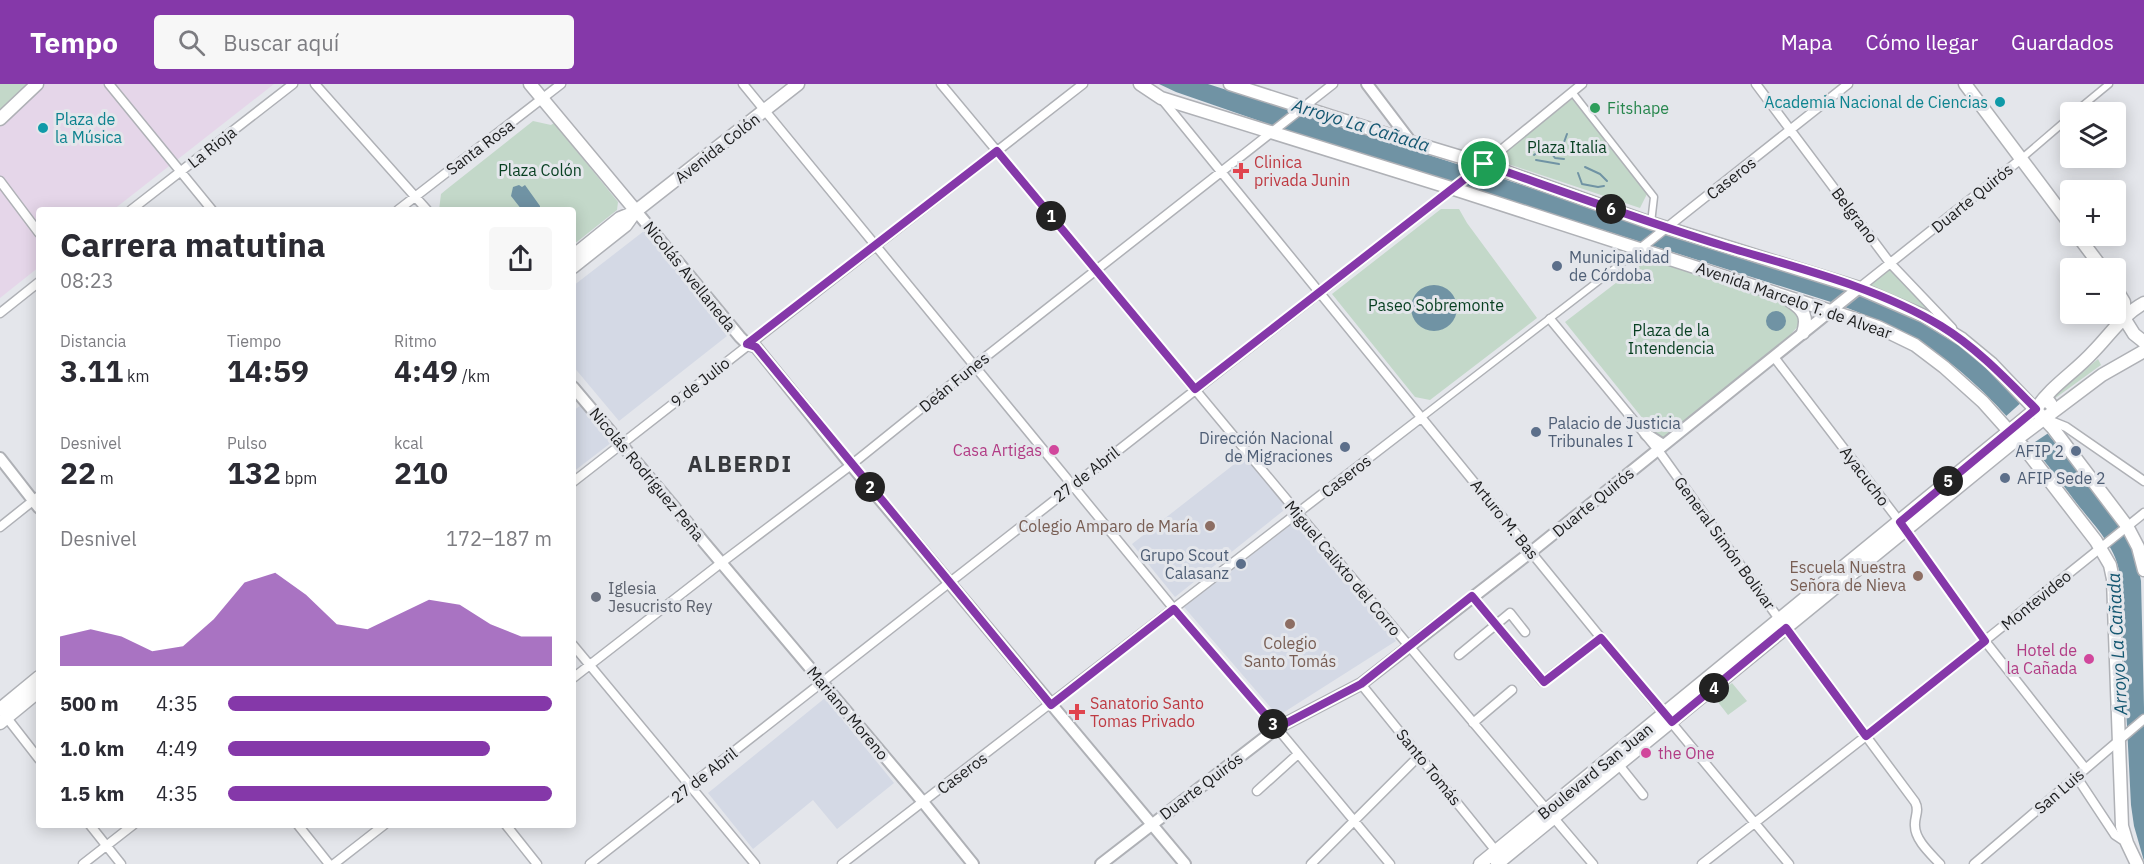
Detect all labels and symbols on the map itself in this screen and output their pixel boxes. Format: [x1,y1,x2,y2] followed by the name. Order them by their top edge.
[1764,92,1988,112] place label: Academia Nacional de Ciencias
[1289,93,1432,157] water label: Arroyo La Cañada
[1993,95,2007,109] marker: Academia Nacional de Ciencias
[1607,98,1669,118] place label: Fitshape
[1588,101,1602,115] marker: Fitshape
[55,109,123,147] place label: Plaza de la Música
[670,109,764,187] street label: Avenida Colón
[442,115,518,179] street label: Santa Rosa
[36,121,50,135] marker: Plaza de la Música
[184,122,241,172] street label: La Rioja
[1527,137,1607,157] park label: Plaza Italia
[1458,138,1509,189] pin
[1254,152,1350,190] place label: Clinica privada Junin
[1702,152,1760,204] street label: Caseros
[1927,159,2017,237] street label: Duarte Quirós
[498,160,582,180] park label: Plaza Colón
[1232,162,1250,180] marker: Clinica privada Junin
[1828,183,1882,247] street label: Belgrano
[1596,194,1626,224] pin: 6
[1036,201,1066,231] pin: 1
[639,217,741,335] street label: Nicolás Avellaneda
[1569,247,1670,285] place label: Municipalidad de Córdoba
[1694,257,1895,343] street label: Avenida Marcelo T. de Alvear
[1550,259,1564,273] marker: Municipalidad de Córdoba
[1368,295,1504,315] park label: Paseo Sobremonte
[1628,320,1715,358] park label: Plaza de la Intendencia
[915,348,993,416] street label: Deán Funes
[666,353,734,411] street label: 9 de Julio
[585,403,709,545] street label: Nicolás Rodríguez Peña
[1548,413,1681,451] place label: Palacio de Justicia Tribunales I
[1529,425,1543,439] marker: Palacio de Justicia Tribunales I
[1199,428,1333,466] place label: Dirección Nacional de Migraciones
[953,440,1042,460] place label: Casa Artigas
[1338,440,1352,454] marker: Dirección Nacional de Migraciones
[2015,441,2064,461] place label: AFIP 2
[1049,442,1123,506] street label: 27 de Abril
[1836,442,1894,510] street label: Ayacucho
[1047,443,1061,457] marker: Casa Artigas
[2069,444,2083,458] marker: AFIP 2
[688,449,792,478] district label: ALBERDI
[1317,450,1375,502] street label: Caseros
[1548,463,1638,541] street label: Duarte Quirós
[1933,466,1963,496] pin: 5
[2017,468,2106,488] place label: AFIP Sede 2
[1998,471,2012,485] marker: AFIP Sede 2
[855,472,885,502] pin: 2
[1670,473,1780,613] street label: General Simón Bolivar
[1467,475,1543,563] street label: Arturo M. Bas
[1281,496,1405,640] street label: Miguel Calixto del Corro
[1018,516,1198,536] place label: Colegio Amparo de María
[1203,519,1217,533] marker: Colegio Amparo de María
[1140,545,1229,583] place label: Grupo Scout Calasanz
[1234,557,1248,571] marker: Grupo Scout Calasanz
[1789,557,1906,595] place label: Escuela Nuestra Señora de Nieva
[1997,566,2075,634] street label: Montevideo
[1911,569,1925,583] marker: Escuela Nuestra Señora de Nieva
[2102,572,2132,717] water label: Arroyo La Cañada
[608,578,712,616] place label: Iglesia Jesucristo Rey
[589,590,603,604] marker: Iglesia Jesucristo Rey
[1283,617,1297,631] marker: Colegio Santo Tomás
[1244,633,1336,671] place label: Colegio Santo Tomás
[2006,640,2077,678] place label: Hotel de la Cañada
[2082,652,2096,666] marker: Hotel de la Cañada
[803,662,893,764] street label: Mariano Moreno
[1699,673,1729,703] pin: 4
[1090,693,1204,731] place label: Sanatorio Santo Tomas Privado
[1068,703,1086,721] marker: Sanatorio Santo Tomas Privado
[1258,709,1288,739] pin: 3
[1533,718,1657,824] street label: Boulevard San Juan
[1392,725,1466,809] street label: Santo Tomás
[667,743,741,807] street label: 27 de Abril
[1658,743,1715,763] place label: the One
[1639,746,1653,760] marker: the One
[933,748,991,798] street label: Caseros
[1155,748,1247,824] street label: Duarte Quirós
[2030,764,2088,818] street label: San Luis

